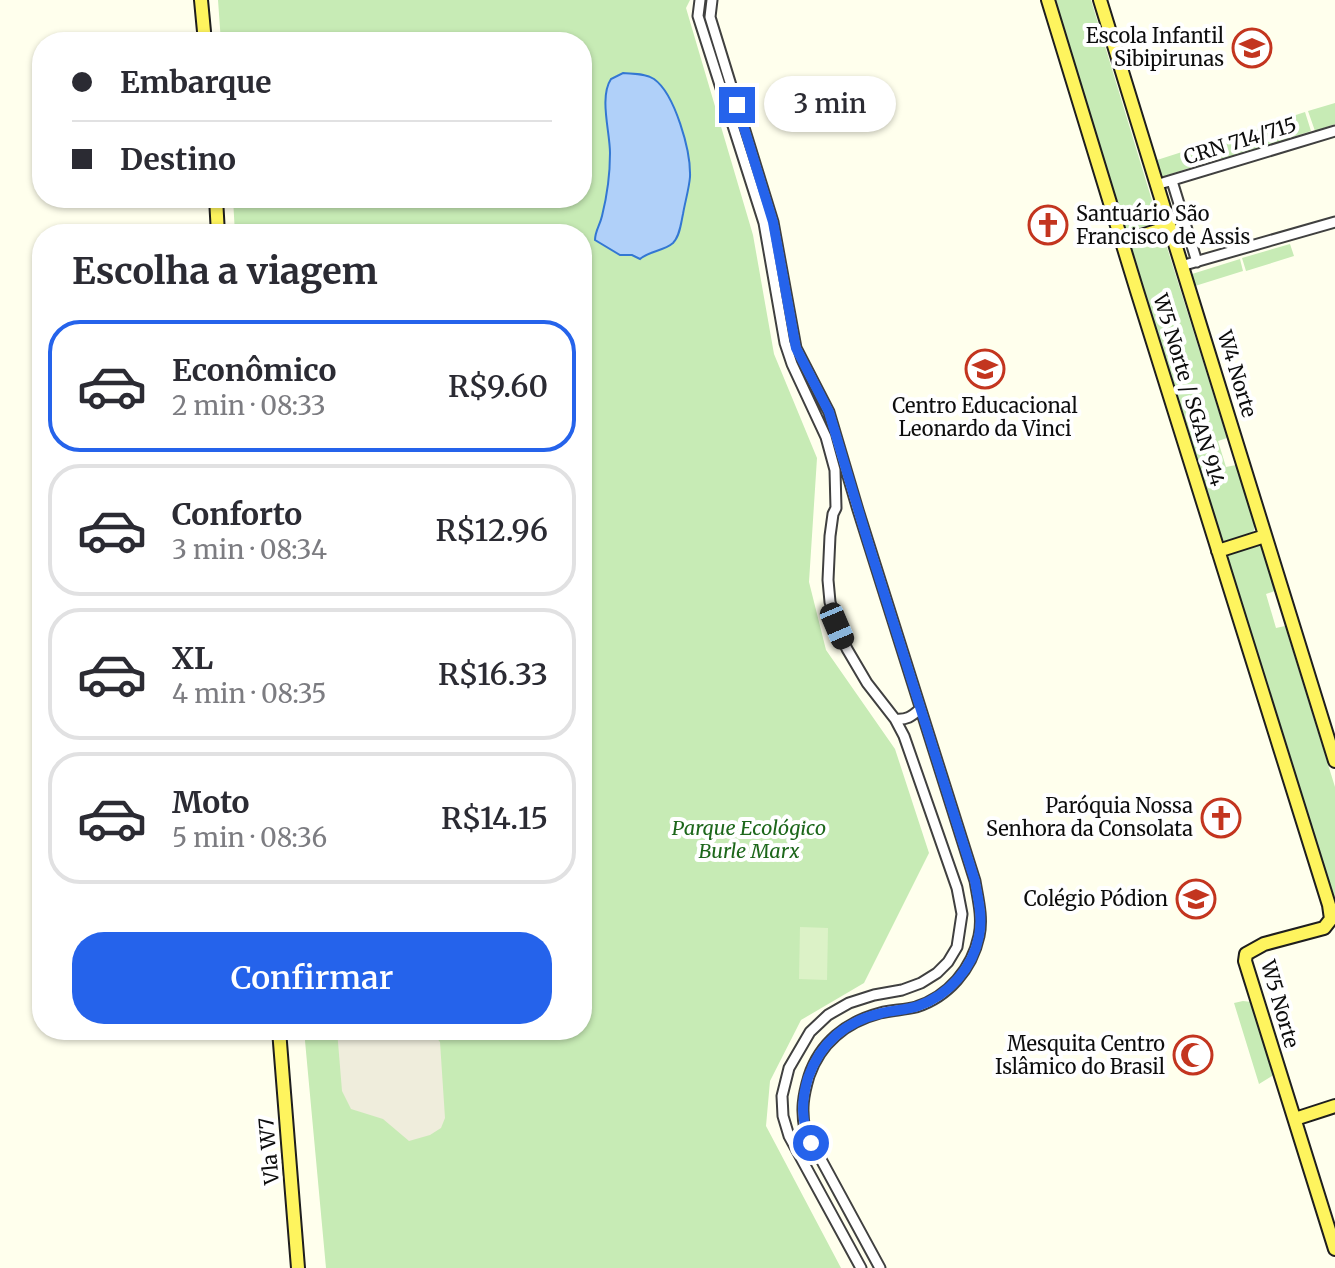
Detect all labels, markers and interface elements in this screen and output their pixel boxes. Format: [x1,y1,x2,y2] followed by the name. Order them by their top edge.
[1086,23,1224,71] place label: Escola Infantil Sibipirunas
[1231,27,1273,69] school or university icon: Escola Infantil Sibipirunas
[120,63,272,101] text: Embarque
[765,77,897,133] callout: 3 min
[719,87,755,123] route end
[794,87,866,120] text: 3 min
[1180,112,1299,170] street label: CRN 714/715
[120,140,236,178] text: Destino
[1076,201,1250,249] place label: Santuário São Francisco de Assis
[1027,204,1069,246] church icon: Santuário São Francisco de Assis
[72,249,378,294] text: Escolha a viagem
[1148,290,1231,489] street label: W5 Norte / SGAN 914
[1212,327,1262,420] street label: W4 Norte
[964,348,1006,390] school or university icon: Centro Educacional Leonardo da Vinci
[76,350,148,422] icon: car
[172,351,336,389] text: Econômico
[448,367,548,405] text: R$9.60
[172,389,326,422] text: 2 min · 08:33
[892,393,1078,441] place label: Centro Educacional Leonardo da Vinci
[76,494,148,566] icon: car
[172,495,302,533] text: Conforto
[435,511,548,549] text: R$12.96
[172,533,327,566] text: 3 min · 08:34
[817,599,857,653] car
[76,638,148,710] icon: car
[172,639,213,677] text: XL
[438,655,548,693] text: R$16.33
[172,677,326,710] text: 4 min · 08:35
[76,782,148,854] icon: car
[172,783,250,821] text: Moto
[986,793,1193,841] place label: Paróquia Nossa Senhora da Consolata
[1200,797,1242,839] church icon: Paróquia Nossa Senhora da Consolata
[441,799,548,837] text: R$14.15
[672,815,826,863] park label: Parque Ecológico Burle Marx
[172,821,327,854] text: 5 min · 08:36
[1175,878,1217,920] school or university icon: Colégio Pódion
[1024,886,1168,911] place label: Colégio Pódion
[72,932,552,1024] button: Confirmar
[1256,956,1305,1051] street label: W5 Norte
[995,1031,1165,1079] place label: Mesquita Centro Islâmico do Brasil
[1172,1034,1214,1076] mosque icon: Mesquita Centro Islâmico do Brasil
[253,1116,284,1187] street label: Vla W7
[793,1125,829,1161] route start

